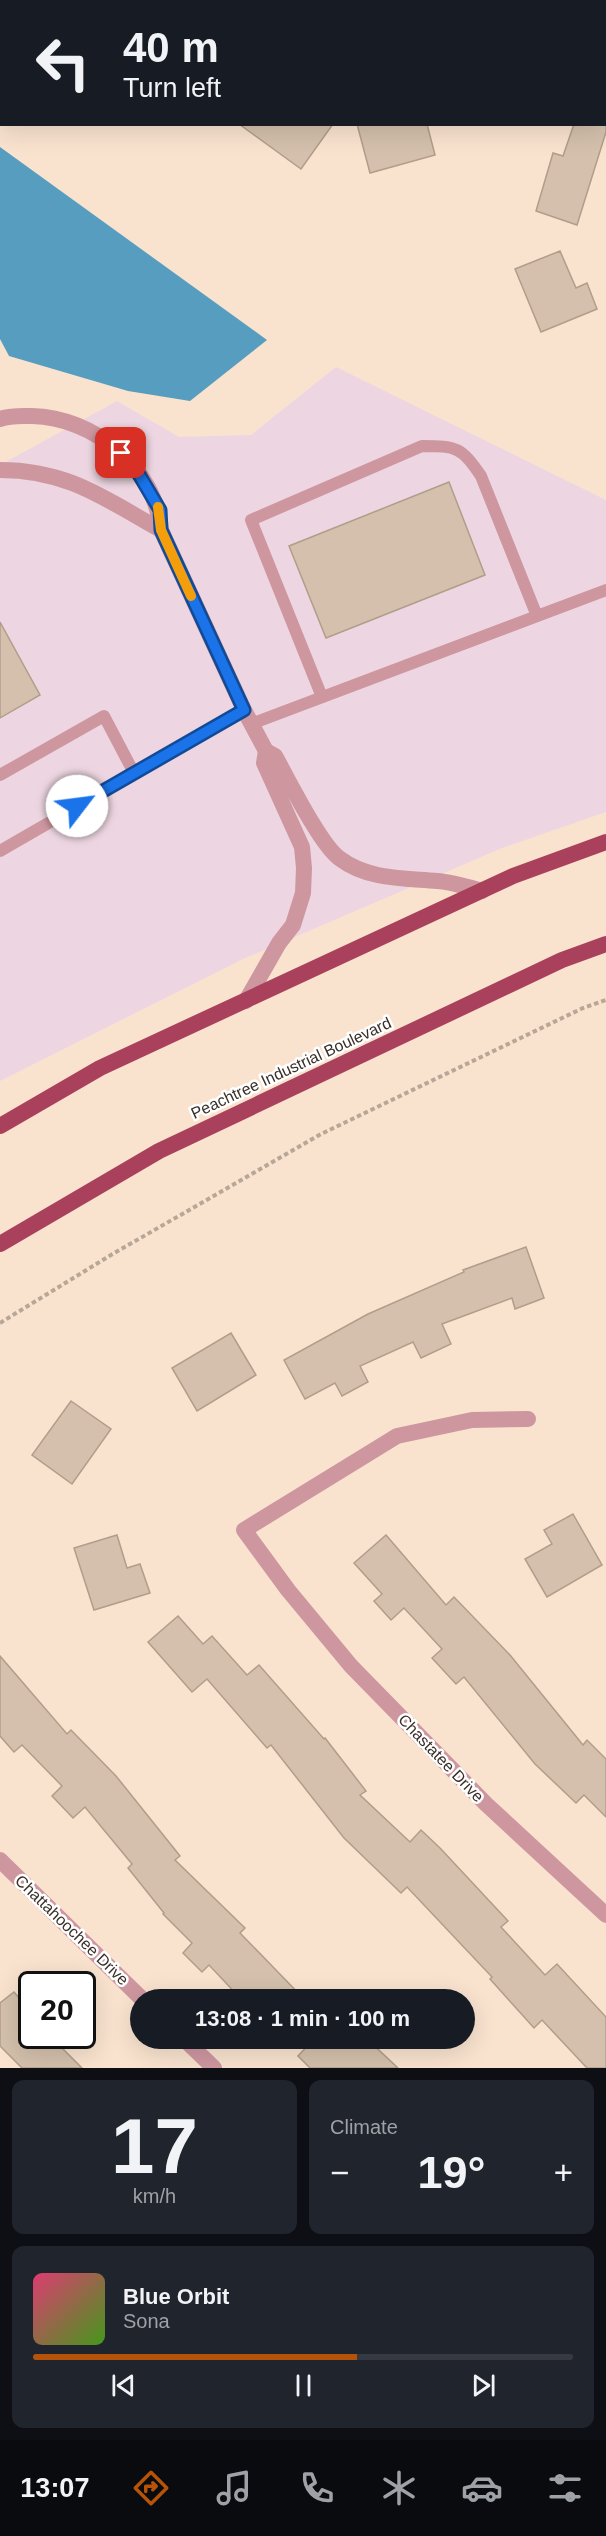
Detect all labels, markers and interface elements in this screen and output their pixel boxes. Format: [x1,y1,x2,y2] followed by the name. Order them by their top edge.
[24,24,102,102] icon: left
[123,24,219,71] text: 40 m
[123,73,221,103] text: Turn left
[95,427,146,478] pin
[104,436,137,469] icon: arrive
[45,774,109,838] position arrow
[188,1014,394,1122] street label: Peachtree Industrial Boulevard
[395,1711,487,1805] street label: Chastatee Drive
[12,1872,132,1988] street label: Chattahoochee Drive
[18,1971,96,2049] speed limit sign: 20
[195,2006,410,2031] text: 13:08 · 1 min · 100 m
[111,2102,198,2190] text: 17
[330,2116,398,2138] text: Climate
[417,2147,486,2198] text: 19°
[330,2154,349,2191] text: −
[554,2154,573,2191] text: +
[133,2185,176,2207] text: km/h
[123,2284,229,2309] text: Blue Orbit
[123,2310,170,2332] text: Sona
[107,2369,140,2402] icon: previous
[287,2369,320,2402] icon: pause
[467,2369,500,2402] icon: next
[130,2467,172,2509] icon: directions
[213,2467,255,2509] icon: music
[296,2467,338,2509] icon: phone
[378,2467,420,2509] icon: climate
[461,2467,503,2509] icon: car
[544,2467,586,2509] icon: filters
[20,2473,89,2503] text: 13:07

